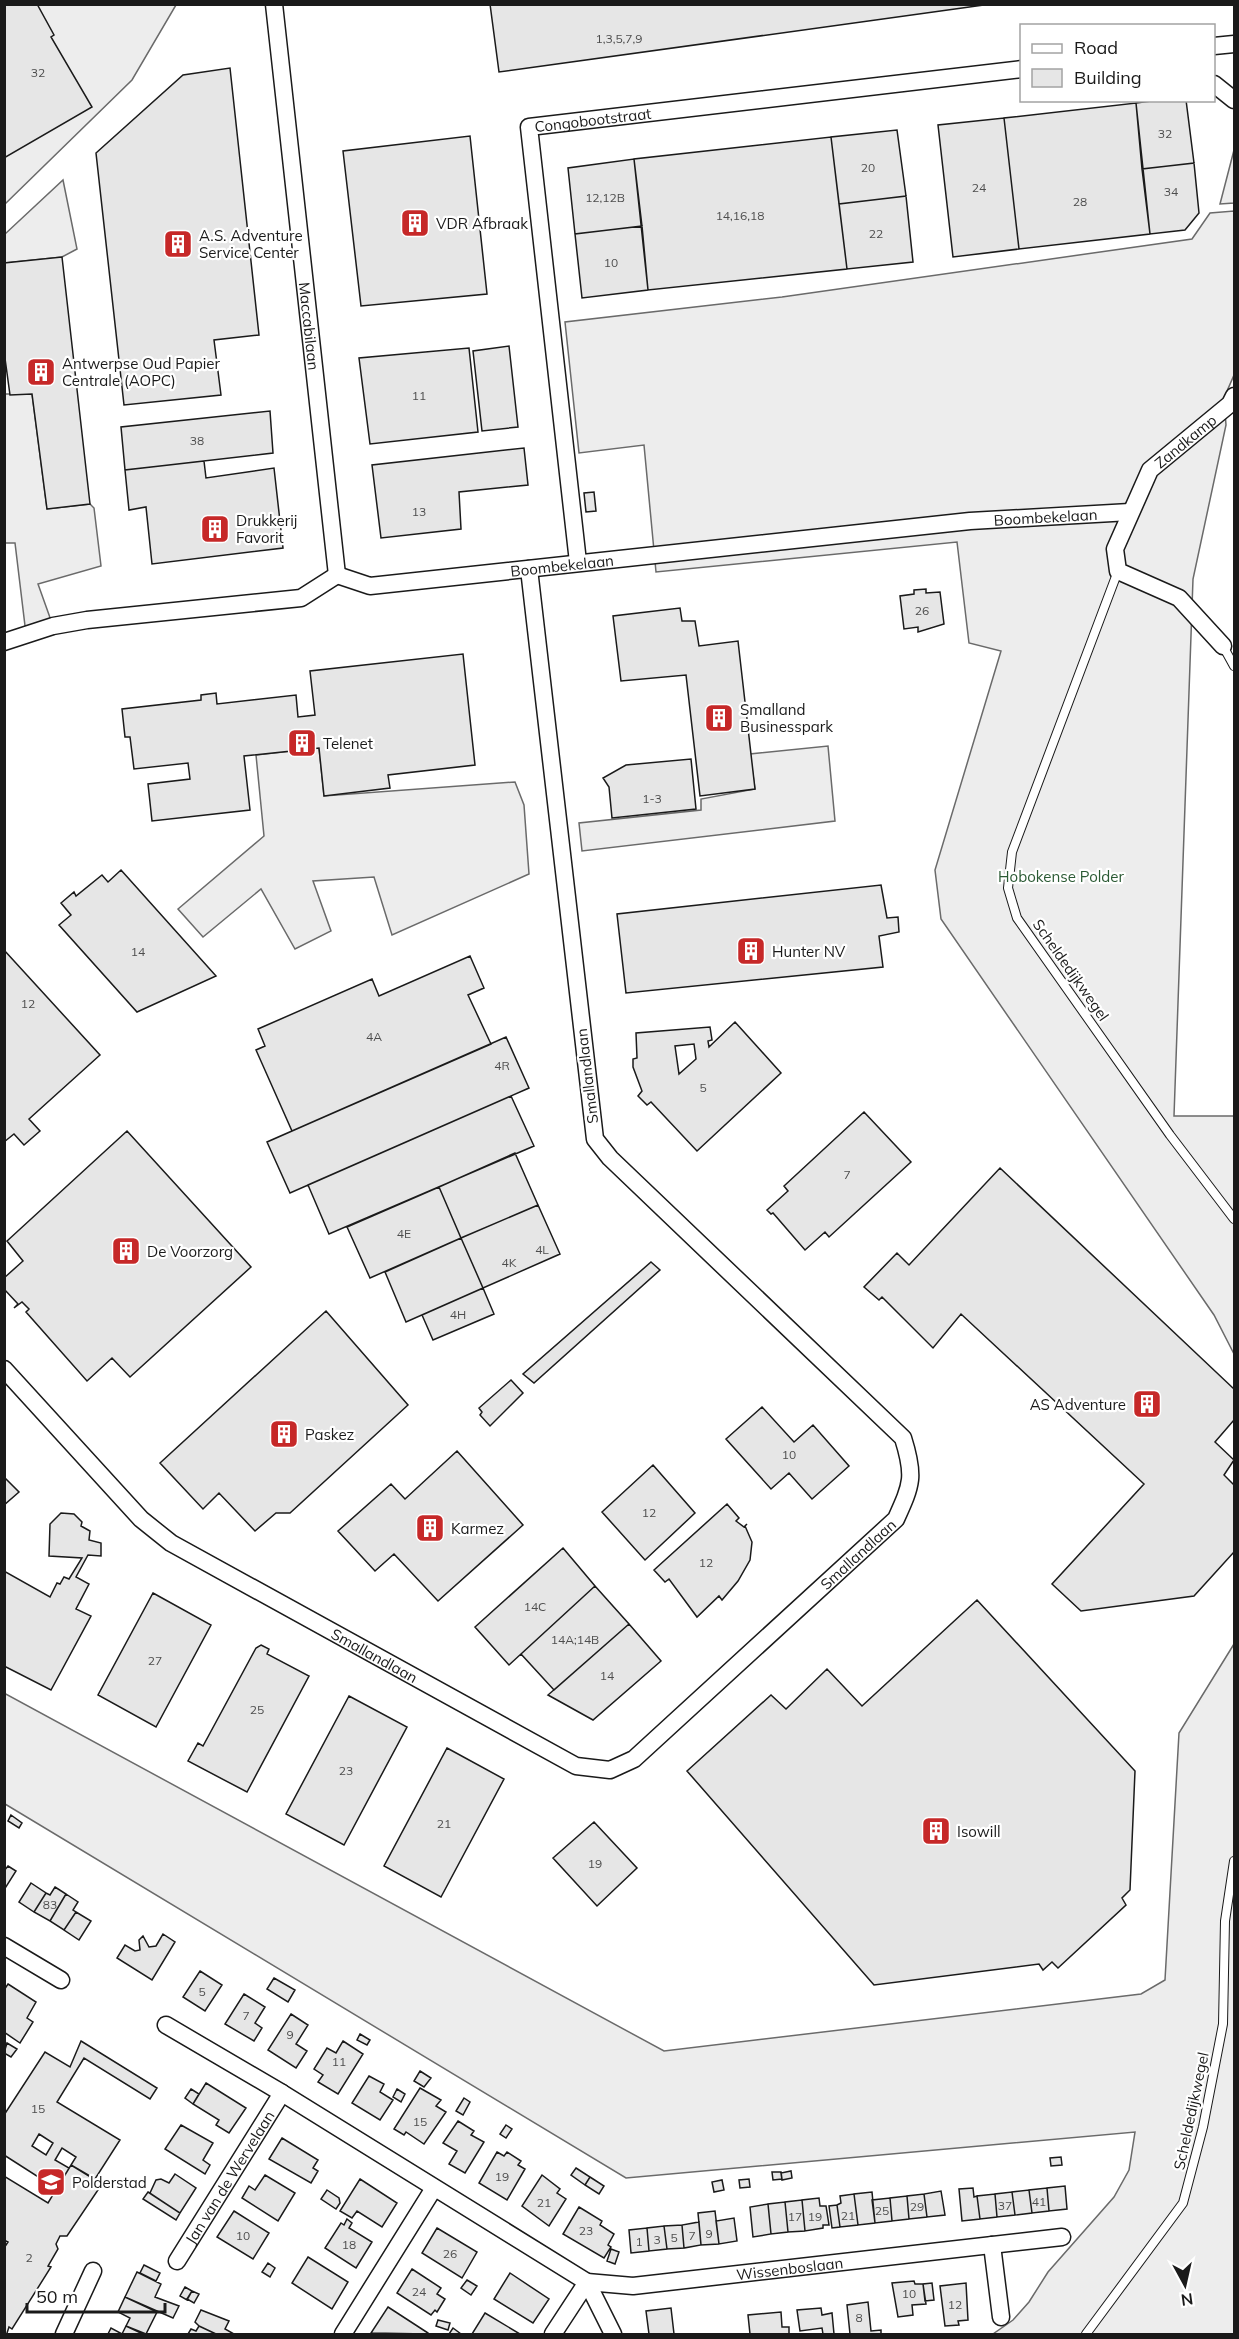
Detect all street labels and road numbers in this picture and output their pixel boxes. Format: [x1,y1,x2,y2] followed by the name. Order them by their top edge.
[533,103,652,136] street label: Congobootstraat
[295,281,324,371] street label: Maccabilaan
[1150,410,1220,472] street label: Zandkamp
[993,504,1098,529] street label: Boombekelaan
[509,550,615,580] street label: Boombekelaan
[1029,915,1113,1025] street label: Scheldedijkwegel
[572,1027,602,1125] street label: Smallandlaan
[816,1515,900,1593] street label: Smallandlaan
[328,1624,421,1687] street label: Smallandlaan
[1169,2050,1213,2172] street label: Scheldedijkwegel
[181,2107,278,2247] street label: Jan van de Wervelaan
[735,2253,844,2284] street label: Wissenboslaan

